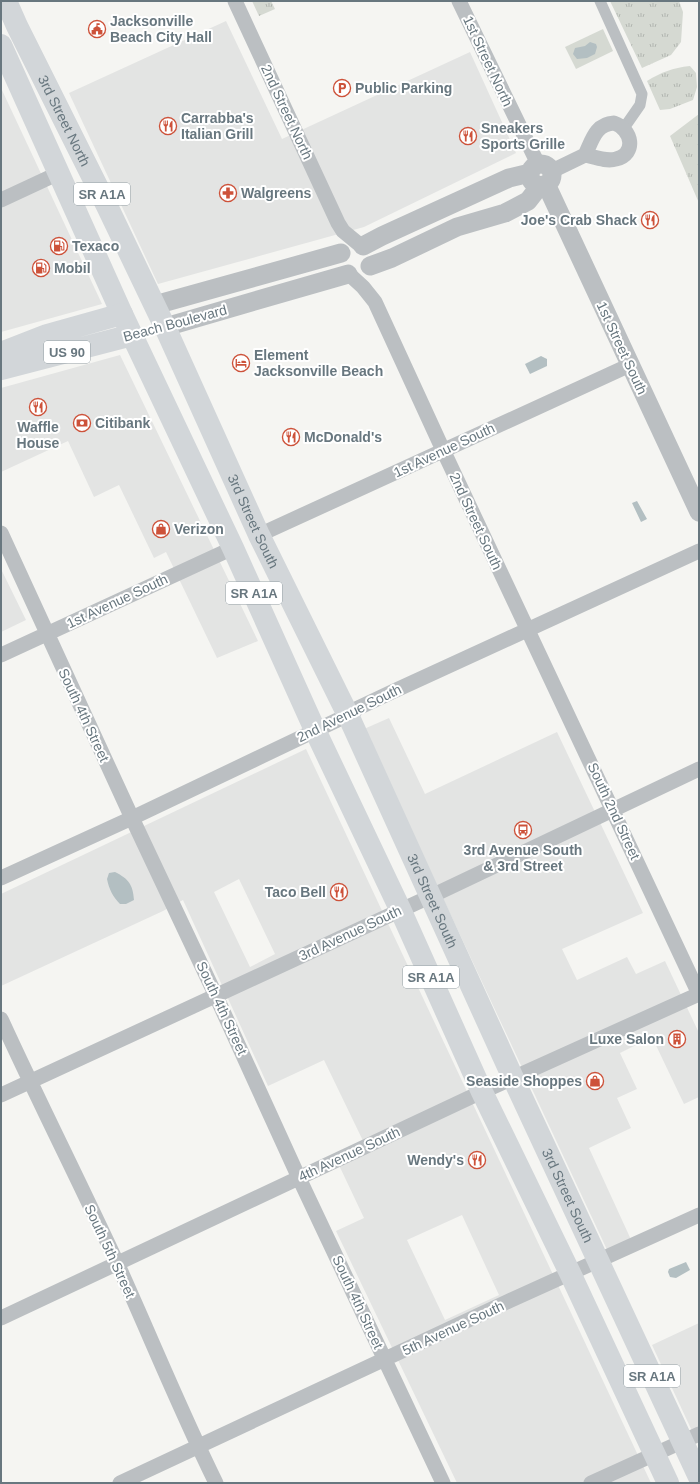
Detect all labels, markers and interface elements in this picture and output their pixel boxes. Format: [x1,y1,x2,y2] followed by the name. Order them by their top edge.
[110,13,212,45] place label: Jacksonville Beach City Hall
[460,13,516,109] street label: 1st Street North
[87,19,107,39] public building icon: Jacksonville Beach City Hall
[258,62,316,162] street label: 2nd Street North
[35,72,94,169] street label: 3rd Street North
[332,78,352,98] parking icon: Public Parking
[355,80,452,96] place label: Public Parking
[181,110,254,142] place label: Carrabba's Italian Grill
[158,116,178,136] restaurant icon: Carrabba's Italian Grill
[481,120,565,152] place label: Sneakers Sports Grille
[458,126,478,146] restaurant icon: Sneakers Sports Grille
[74,183,130,205] road number: SR A1A
[218,183,238,203] pharmacy icon: Walgreens
[241,185,311,201] place label: Walgreens
[640,210,660,230] restaurant icon: Joe's Crab Shack
[521,212,637,228] place label: Joe's Crab Shack
[49,236,69,256] fuel station icon: Texaco
[72,238,119,254] place label: Texaco
[31,258,51,278] fuel station icon: Mobil
[54,260,91,276] place label: Mobil
[594,299,650,397] street label: 1st Street South
[121,301,229,345] street label: Beach Boulevard
[44,341,90,363] road number: US 90
[254,347,383,379] place label: Element Jacksonville Beach
[231,353,251,373] hotel icon: Element Jacksonville Beach
[28,397,48,417] restaurant icon: Waffle House
[72,413,92,433] bank icon: Citibank
[95,415,150,431] place label: Citibank
[17,419,60,451] place label: Waffle House
[391,420,497,480] street label: 1st Avenue South
[281,427,301,447] restaurant icon: McDonald's
[304,429,382,445] place label: McDonald's
[447,470,505,572] street label: 2nd Street South
[225,472,282,571] street label: 3rd Street South
[151,519,171,539] shop icon: Verizon
[174,521,224,537] place label: Verizon
[64,571,170,631] street label: 1st Avenue South
[226,582,282,604] road number: SR A1A
[55,666,113,764] street label: South 4th Street
[294,681,404,745] street label: 2nd Avenue South
[585,760,643,862] street label: South 2nd Street
[513,820,533,840] bus stop icon: 3rd Avenue South & 3rd Street
[464,842,582,874] place label: 3rd Avenue South & 3rd Street
[404,851,461,951] street label: 3rd Street South
[329,882,349,902] restaurant icon: Taco Bell
[265,884,326,900] place label: Taco Bell
[296,902,404,964] street label: 3rd Avenue South
[193,959,251,1057] street label: South 4th Street
[403,966,459,988] road number: SR A1A
[667,1029,687,1049] building icon: Luxe Salon
[589,1031,664,1047] place label: Luxe Salon
[585,1071,605,1091] shop icon: Seaside Shoppes
[466,1073,582,1089] place label: Seaside Shoppes
[296,1123,402,1185] street label: 4th Avenue South
[539,1146,597,1245] street label: 3rd Street South
[467,1150,487,1170] restaurant icon: Wendy's
[407,1152,464,1168] place label: Wendy's
[81,1202,139,1300] street label: South 5th Street
[329,1253,387,1351] street label: South 4th Street
[400,1297,506,1359] street label: 5th Avenue South
[624,1365,680,1387] road number: SR A1A

